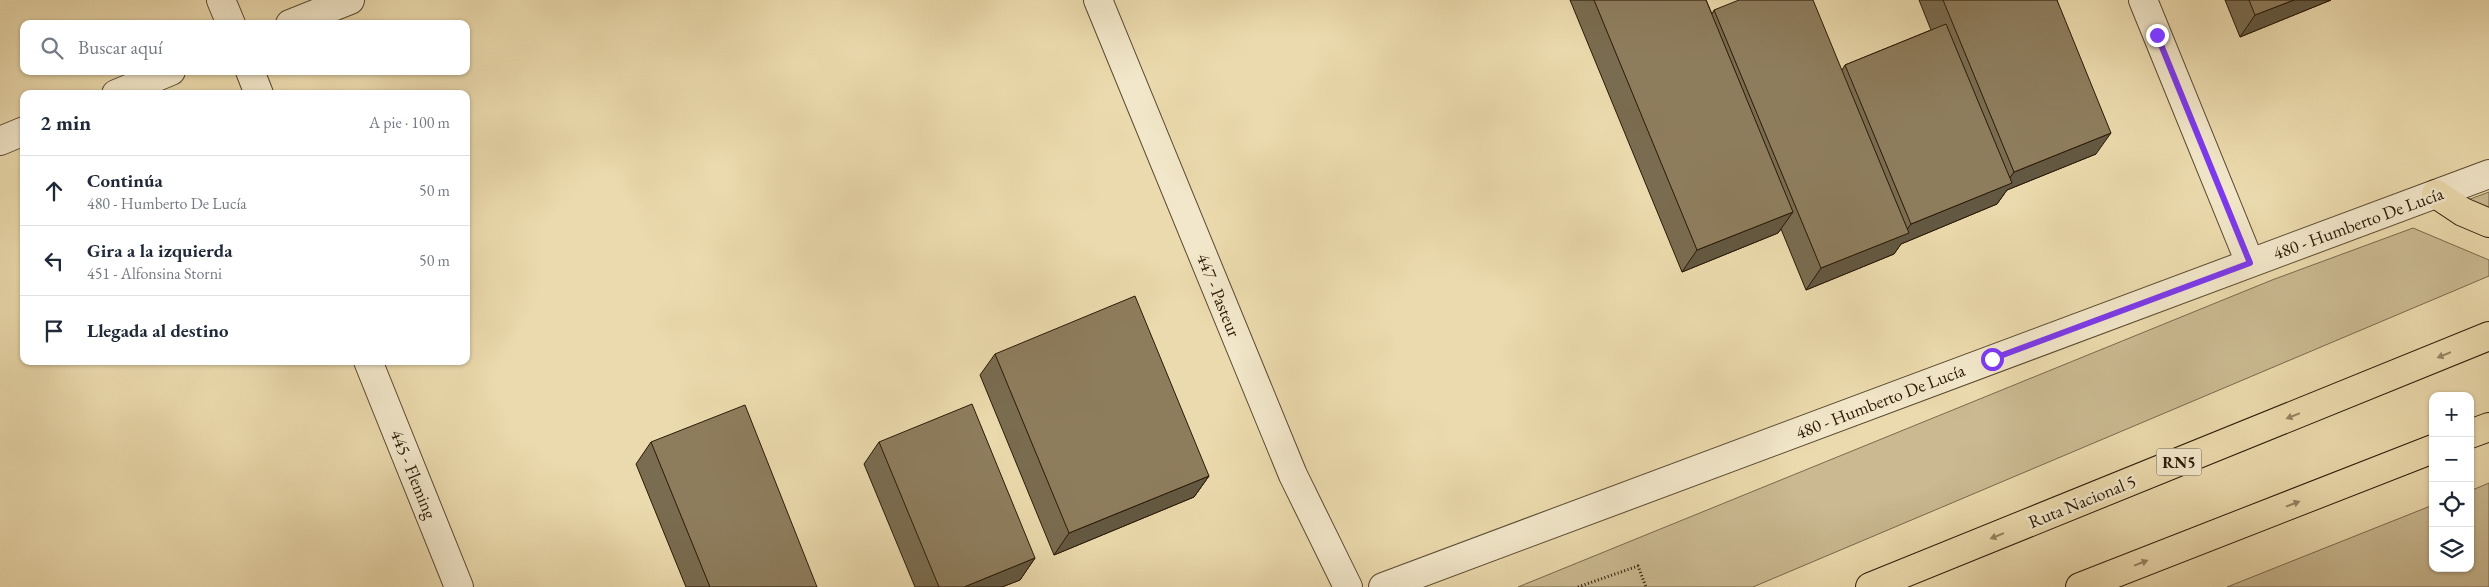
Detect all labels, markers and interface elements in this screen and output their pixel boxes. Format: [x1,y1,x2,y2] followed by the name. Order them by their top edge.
[20,20,470,75] search box
[2146,24,2169,47] route end
[38,34,66,62] icon: search
[78,35,163,60] text: Buscar aquí
[40,109,91,136] text: 2 min
[369,112,450,133] text: A pie · 100 m
[87,168,163,193] text: Continúa
[40,177,68,205] icon: ahead
[419,180,450,201] text: 50 m
[2270,181,2447,265] street label: 480 - Humberto De Lucía
[87,193,247,214] text: 480 - Humberto De Lucía
[87,238,233,263] text: Gira a la izquierda
[40,247,68,275] icon: left
[419,250,450,271] text: 50 m
[1192,250,1246,340] street label: 447 - Pasteur
[87,263,222,284] text: 451 - Alfonsina Storni
[40,317,68,345] icon: arrive
[87,318,229,343] text: Llegada al destino
[1981,348,2004,371] route start
[2437,351,2451,359] one-way arrow
[1792,358,1969,444] street label: 480 - Humberto De Lucía
[2429,392,2474,572] map controls
[2429,392,2474,437] button: +
[2286,412,2300,420] one-way arrow
[386,426,442,522] street label: 445 - Fleming
[2429,437,2474,482] button: −
[2156,448,2202,476] road number: RN5
[2025,469,2139,533] street label: Ruta Nacional 5
[2429,482,2474,527] button: locate
[2286,500,2301,508] one-way arrow
[2429,527,2474,572] button: layers
[1989,532,2004,540] one-way arrow
[2134,559,2149,566] one-way arrow

